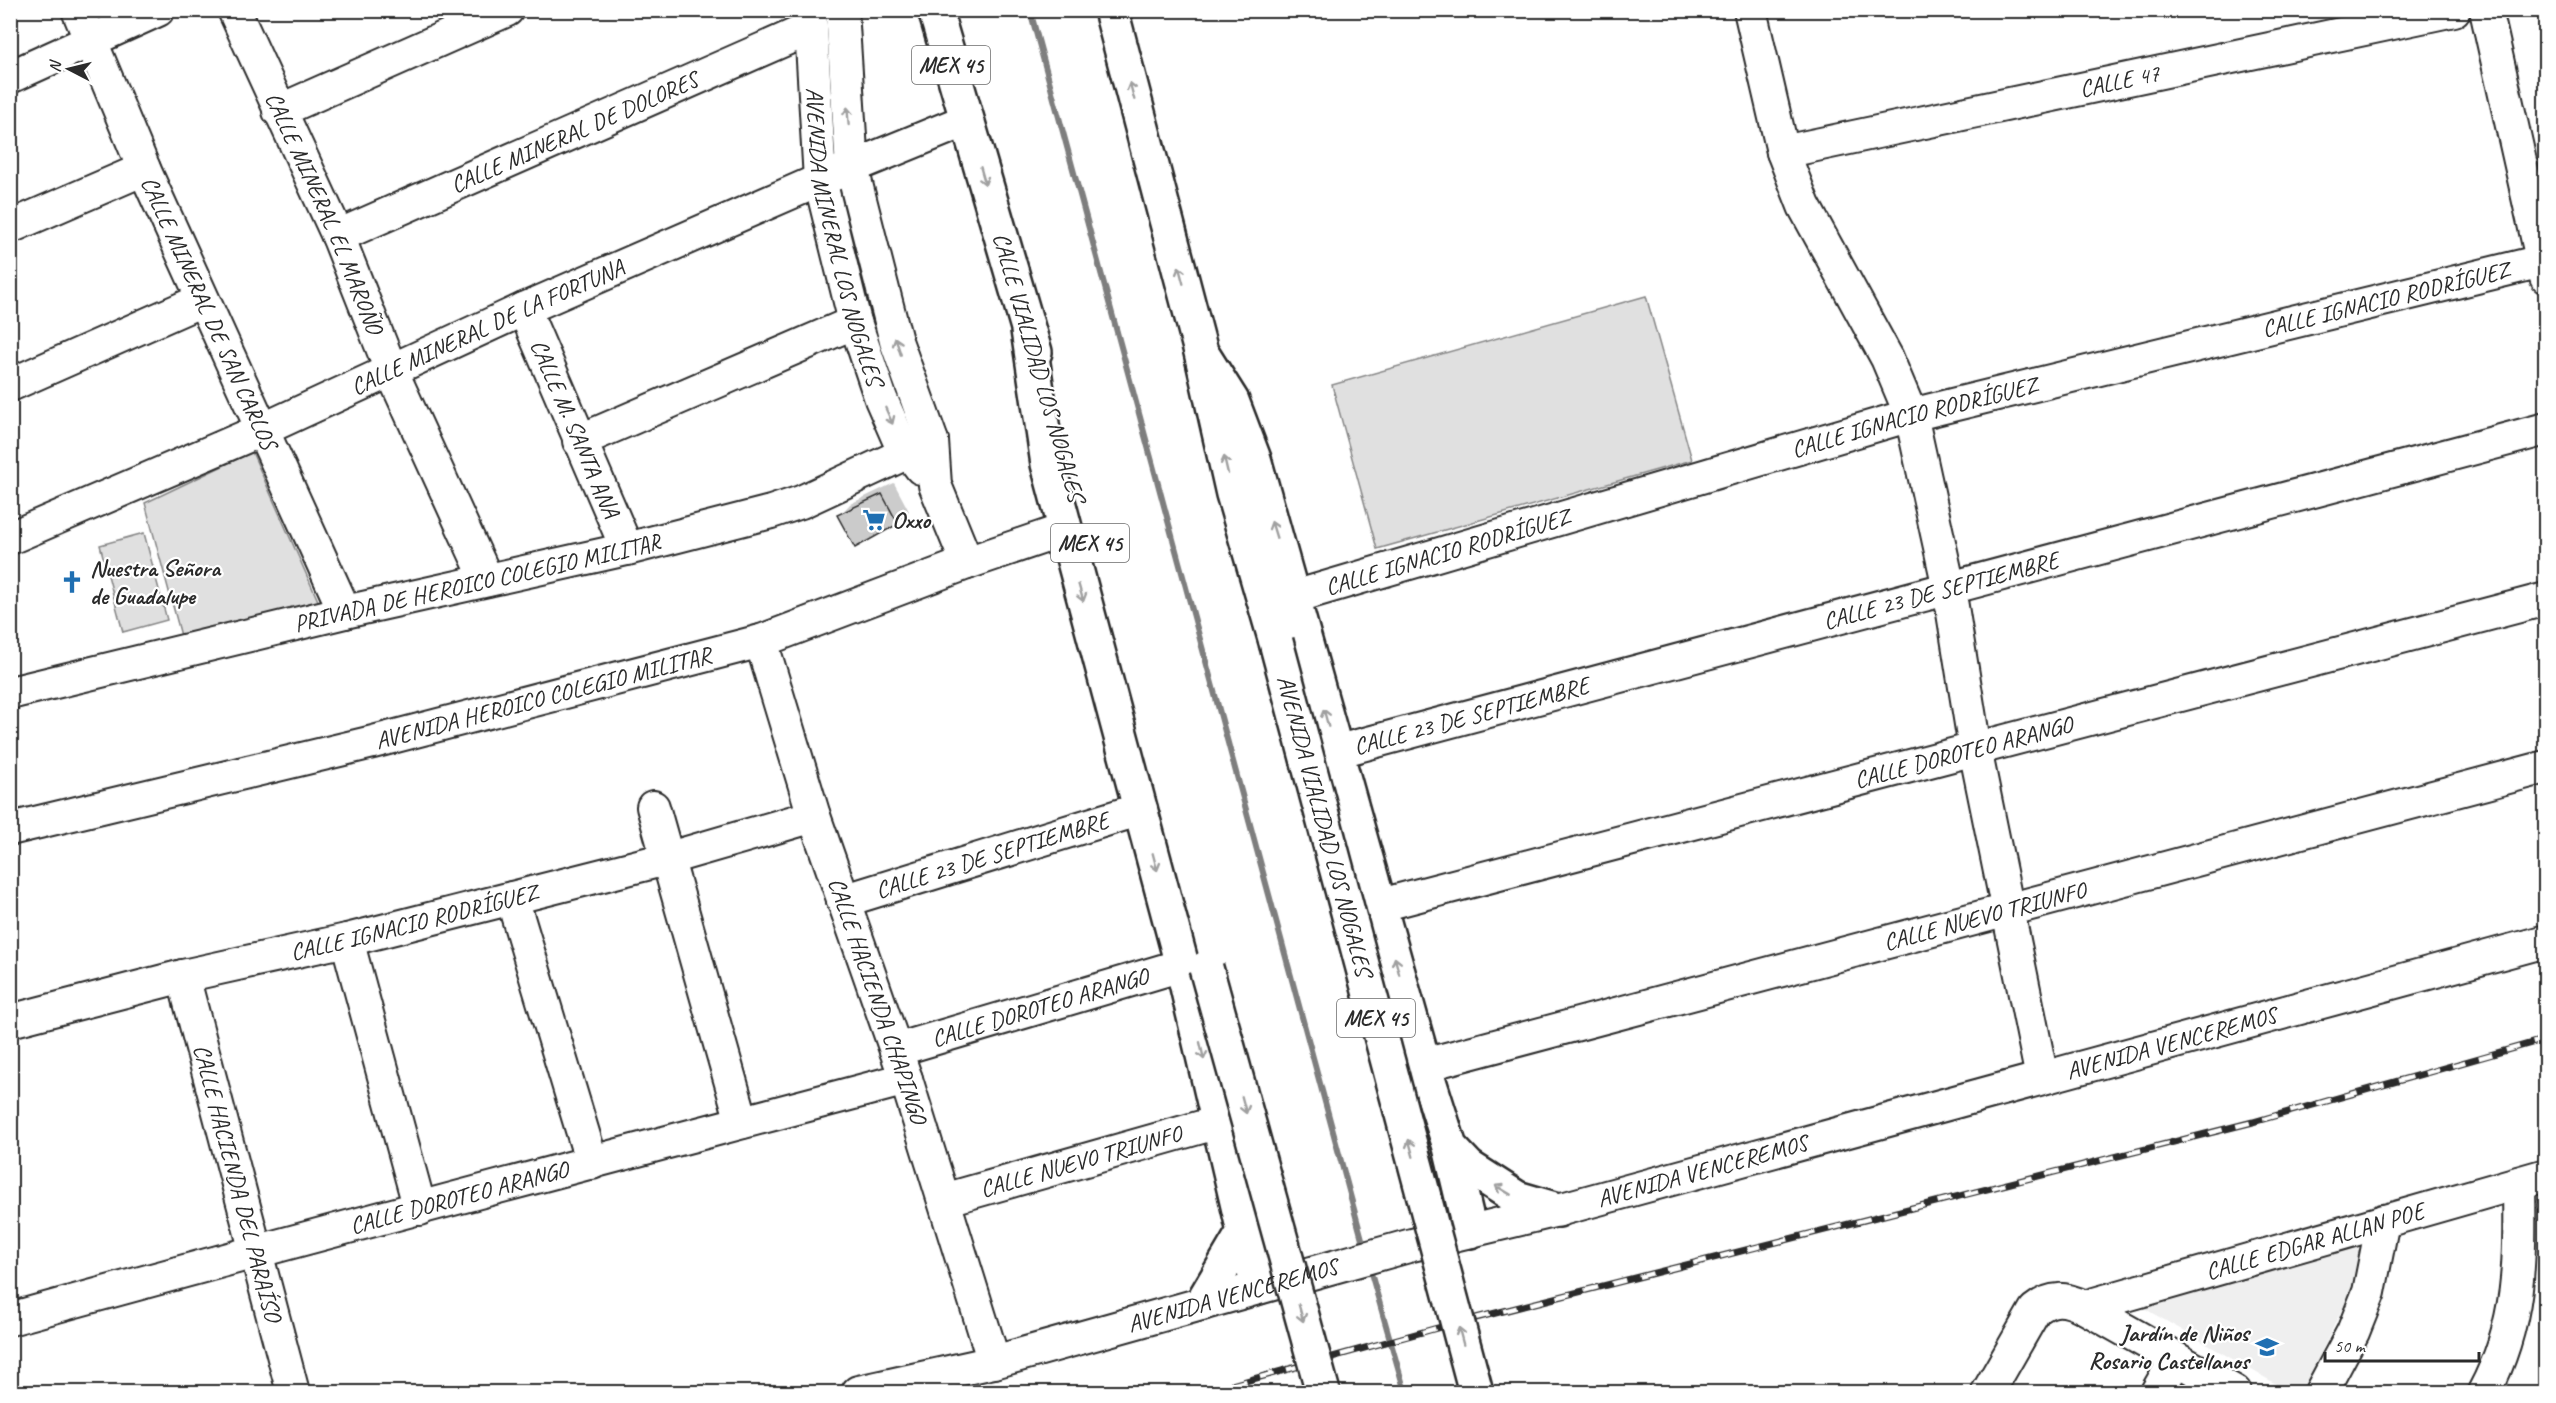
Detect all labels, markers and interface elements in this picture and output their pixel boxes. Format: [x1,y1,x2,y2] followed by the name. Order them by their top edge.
[39,39,99,99] north arrow
[912,46,990,84] road number: MEX 45
[2077,57,2163,104] street label: CALLE 47
[45,58,66,73] text: N
[446,63,706,200] street label: CALLE MINERAL DE DOLORES
[1126,82,1138,101] one-way arrow
[800,86,892,393] street label: AVENIDA MINERAL LOS NOGALES
[259,87,391,341] street label: CALLE MINERAL EL MAROÑO
[842,106,853,126] one-way arrow
[978,166,989,185] one-way arrow
[134,171,286,457] street label: CALLE MINERAL DE SAN CARLOS
[986,229,1093,509] street label: CALLE VIALIDAD LOS NOGALES
[346,252,630,402] street label: CALLE MINERAL DE LA FORTUNA
[2259,254,2516,344] street label: CALLE IGNACIO RODRÍGUEZ
[1175,266,1186,285] one-way arrow
[524,335,627,523] street label: CALLE M. SANTA ANA
[892,337,903,356] one-way arrow
[1788,369,2044,465] street label: CALLE IGNACIO RODRÍGUEZ
[883,406,895,424] one-way arrow
[1220,456,1232,475] one-way arrow
[1321,500,1577,602] street label: CALLE IGNACIO RODRÍGUEZ
[892,505,932,535] place label: Oxxo
[861,507,887,533] supermarket icon: Oxxo
[1268,521,1279,540] one-way arrow
[1051,524,1129,562] road number: MEX 45
[291,526,666,639] street label: PRIVADA DE HEROICO COLEGIO MILITAR
[1820,544,2065,636] street label: CALLE 23 DE SEPTIEMBRE
[90,553,222,611] place label: Nuestra Señora de Guadalupe
[59,569,85,595] church icon: Nuestra Señora de Guadalupe
[1076,583,1087,602] one-way arrow
[372,639,717,756] street label: AVENIDA HEROICO COLEGIO MILITAR
[1350,669,1595,761] street label: CALLE 23 DE SEPTIEMBRE
[1271,672,1380,983] street label: AVENIDA VIALIDAD LOS NOGALES
[1851,708,2079,795] street label: CALLE DOROTEO ARANGO
[1320,709,1332,728] one-way arrow
[872,804,1115,905] street label: CALLE 23 DE SEPTIEMBRE
[1150,852,1162,871] one-way arrow
[822,873,935,1130] street label: CALLE HACIENDA CHAPINGO
[1880,874,2091,957] street label: CALLE NUEVO TRIUNFO
[288,876,544,967] street label: CALLE IGNACIO RODRÍGUEZ
[1391,957,1403,976] one-way arrow
[928,960,1155,1054] street label: CALLE DOROTEO ARANGO
[1337,999,1415,1037] road number: MEX 45
[2063,999,2283,1086] street label: AVENIDA VENCEREMOS
[187,1041,289,1328] street label: CALLE HACIENDA DEL PARAÍSO
[1197,1042,1209,1061] one-way arrow
[1239,1095,1250,1114] one-way arrow
[976,1118,1187,1204] street label: CALLE NUEVO TRIUNFO
[1594,1127,1814,1214] street label: AVENIDA VENCEREMOS
[1405,1138,1416,1157] one-way arrow
[346,1153,574,1241] street label: CALLE DOROTEO ARANGO
[1495,1184,1512,1196] one-way arrow
[2202,1195,2430,1287] street label: CALLE EDGAR ALLAN POE
[1124,1251,1344,1339] street label: AVENIDA VENCEREMOS
[1296,1304,1308,1323] one-way arrow
[2088,1318,2252,1376] place label: Jardín de Niños Rosario Castellanos
[2325,1325,2480,1363] scale bar
[1455,1327,1467,1346] one-way arrow
[2254,1334,2280,1360] school or university icon: Jardín de Niños Rosario Castellanos
[2334,1335,2367,1357] text: 50 m

